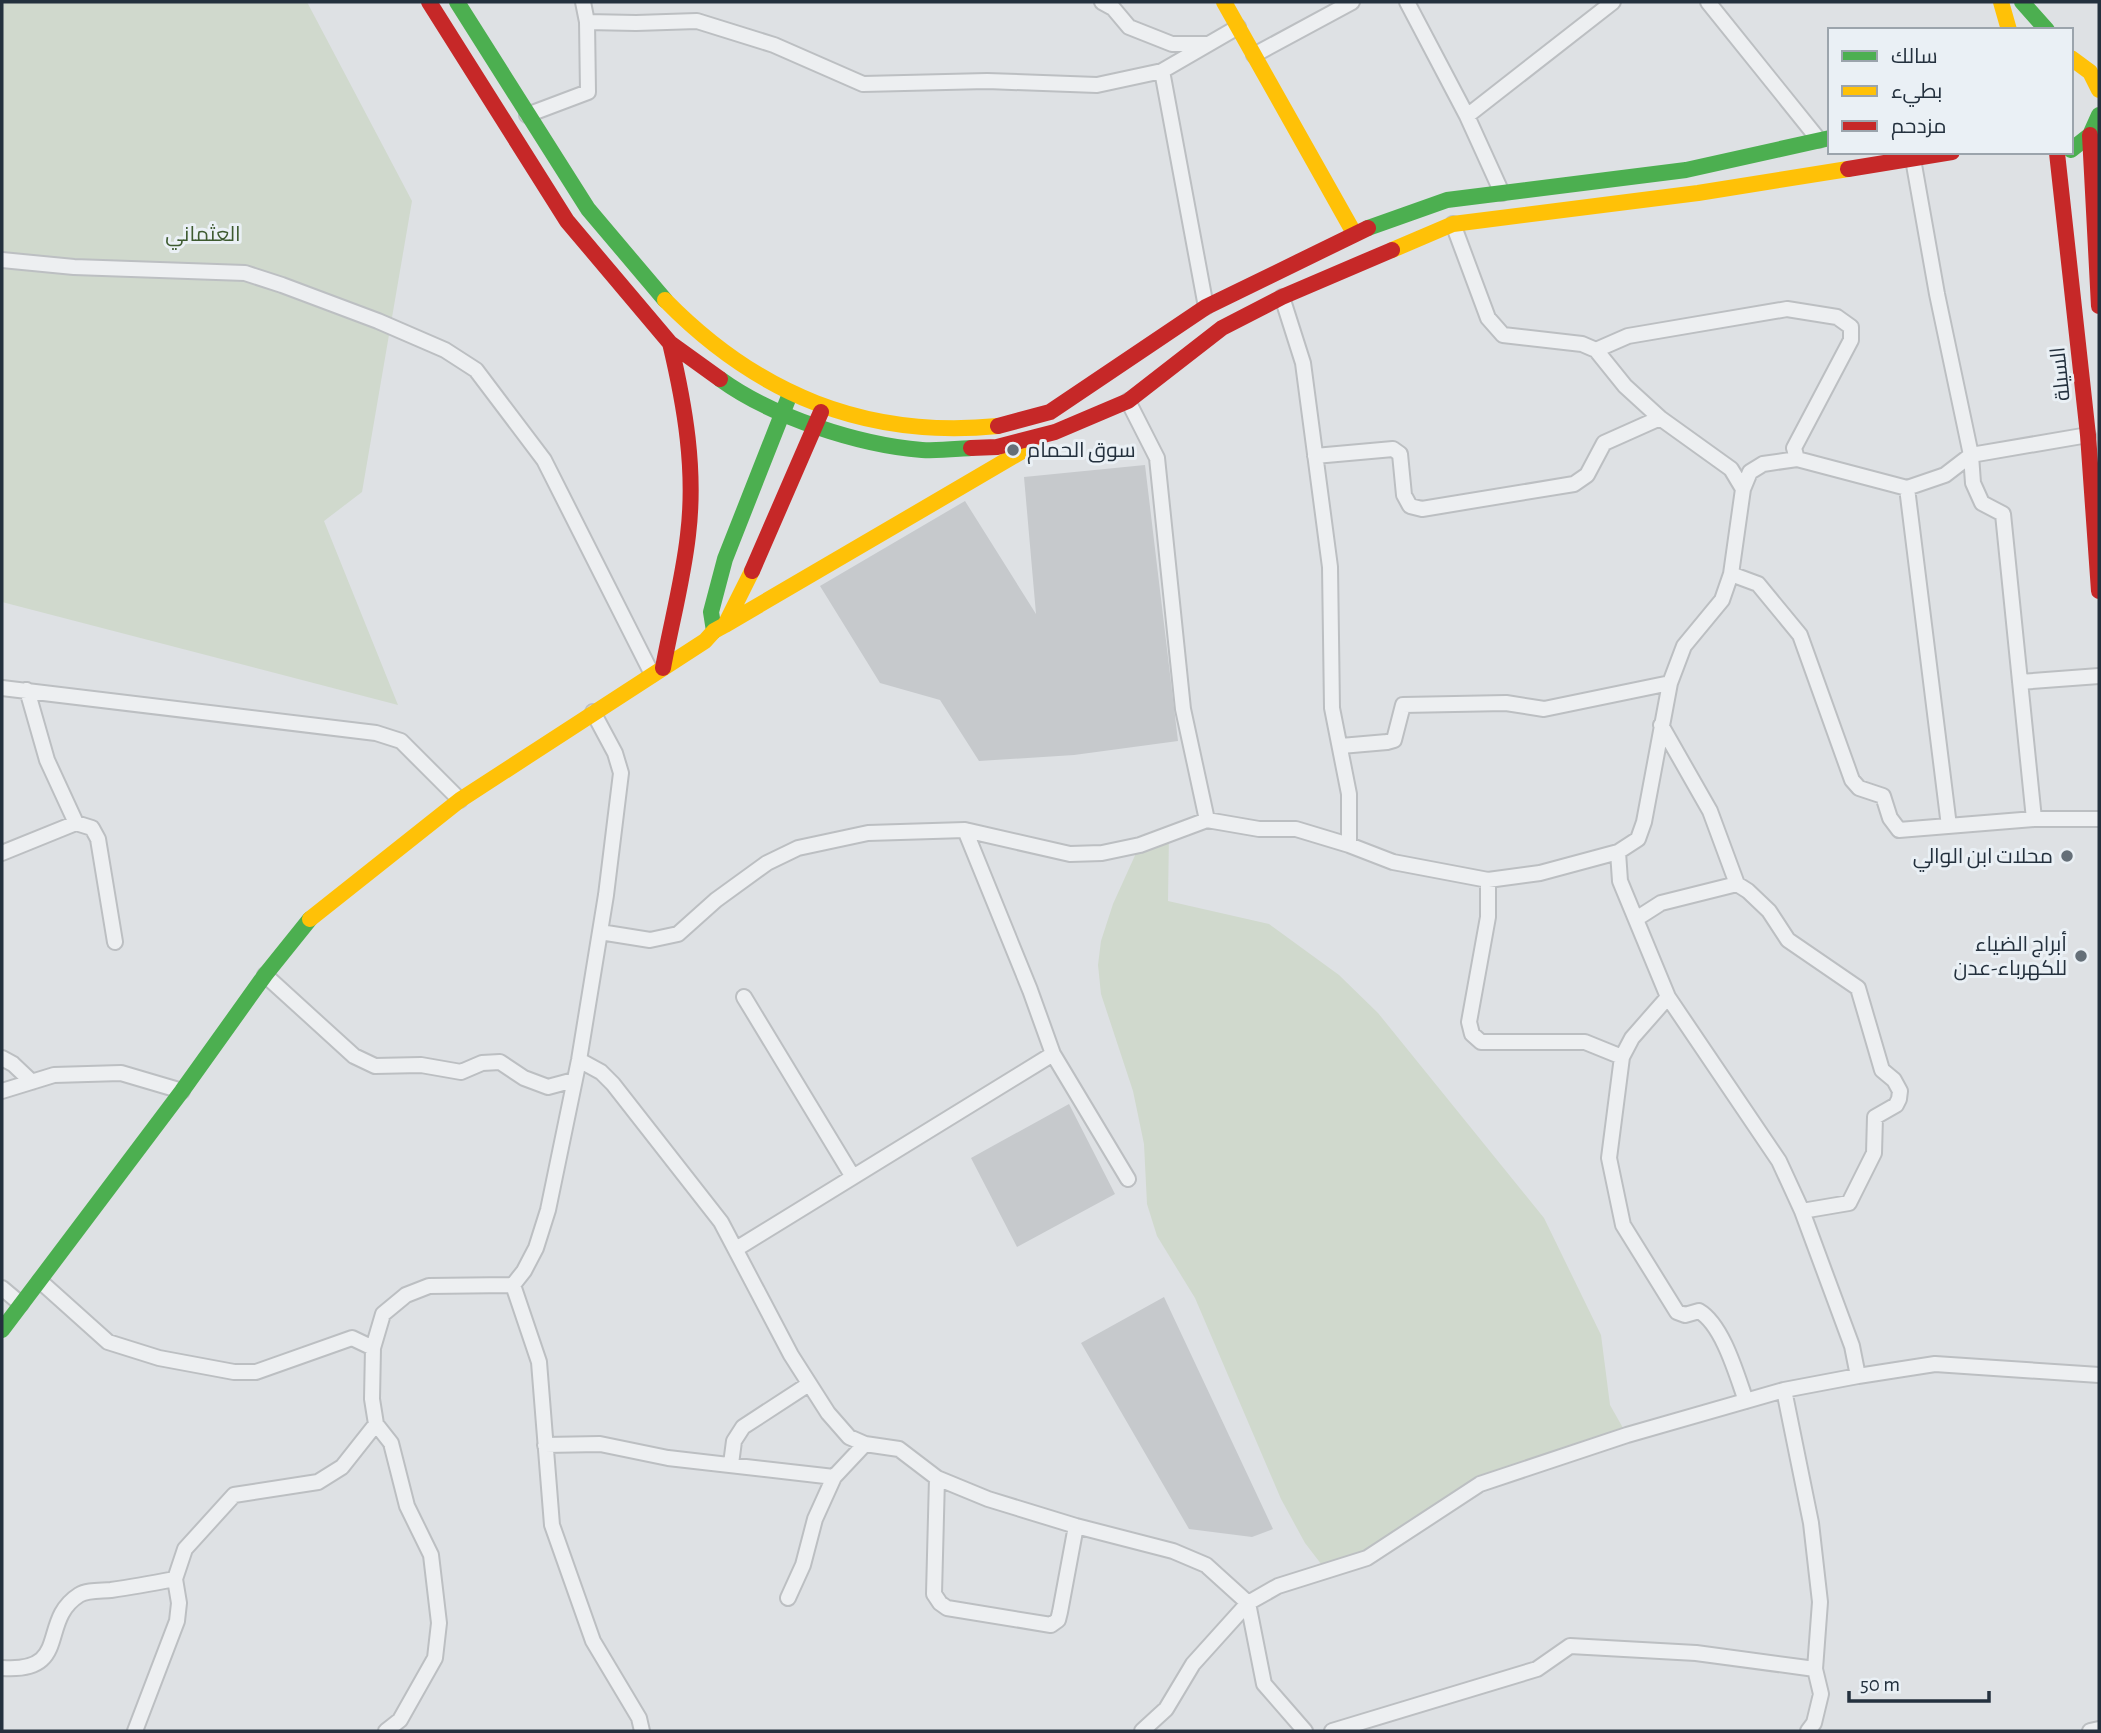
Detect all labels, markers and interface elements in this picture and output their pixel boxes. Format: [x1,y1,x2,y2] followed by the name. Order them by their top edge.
[1828,28,2073,154] legend
[1891,46,1938,67] text: سالك
[1891,81,1942,107] text: بطيء
[1891,116,1946,140] text: مزدحم
[165,224,241,250] park label: العثماني
[2047,346,2074,402] street label: السيلة
[1027,440,1136,464] place label: سوق الحمام
[1005,442,1021,458] marker: سوق الحمام
[1913,846,2053,872] place label: محلات ابن الوالي
[2059,848,2075,864] marker: محلات ابن الوالي
[1953,931,2067,981] place label: أبراج الضياء للكهرباء-عدن
[2073,948,2089,964] marker: أبراج الضياء للكهرباء-عدن
[1849,1660,1989,1704] scale bar
[1860,1674,1900,1695] text: 50 m

